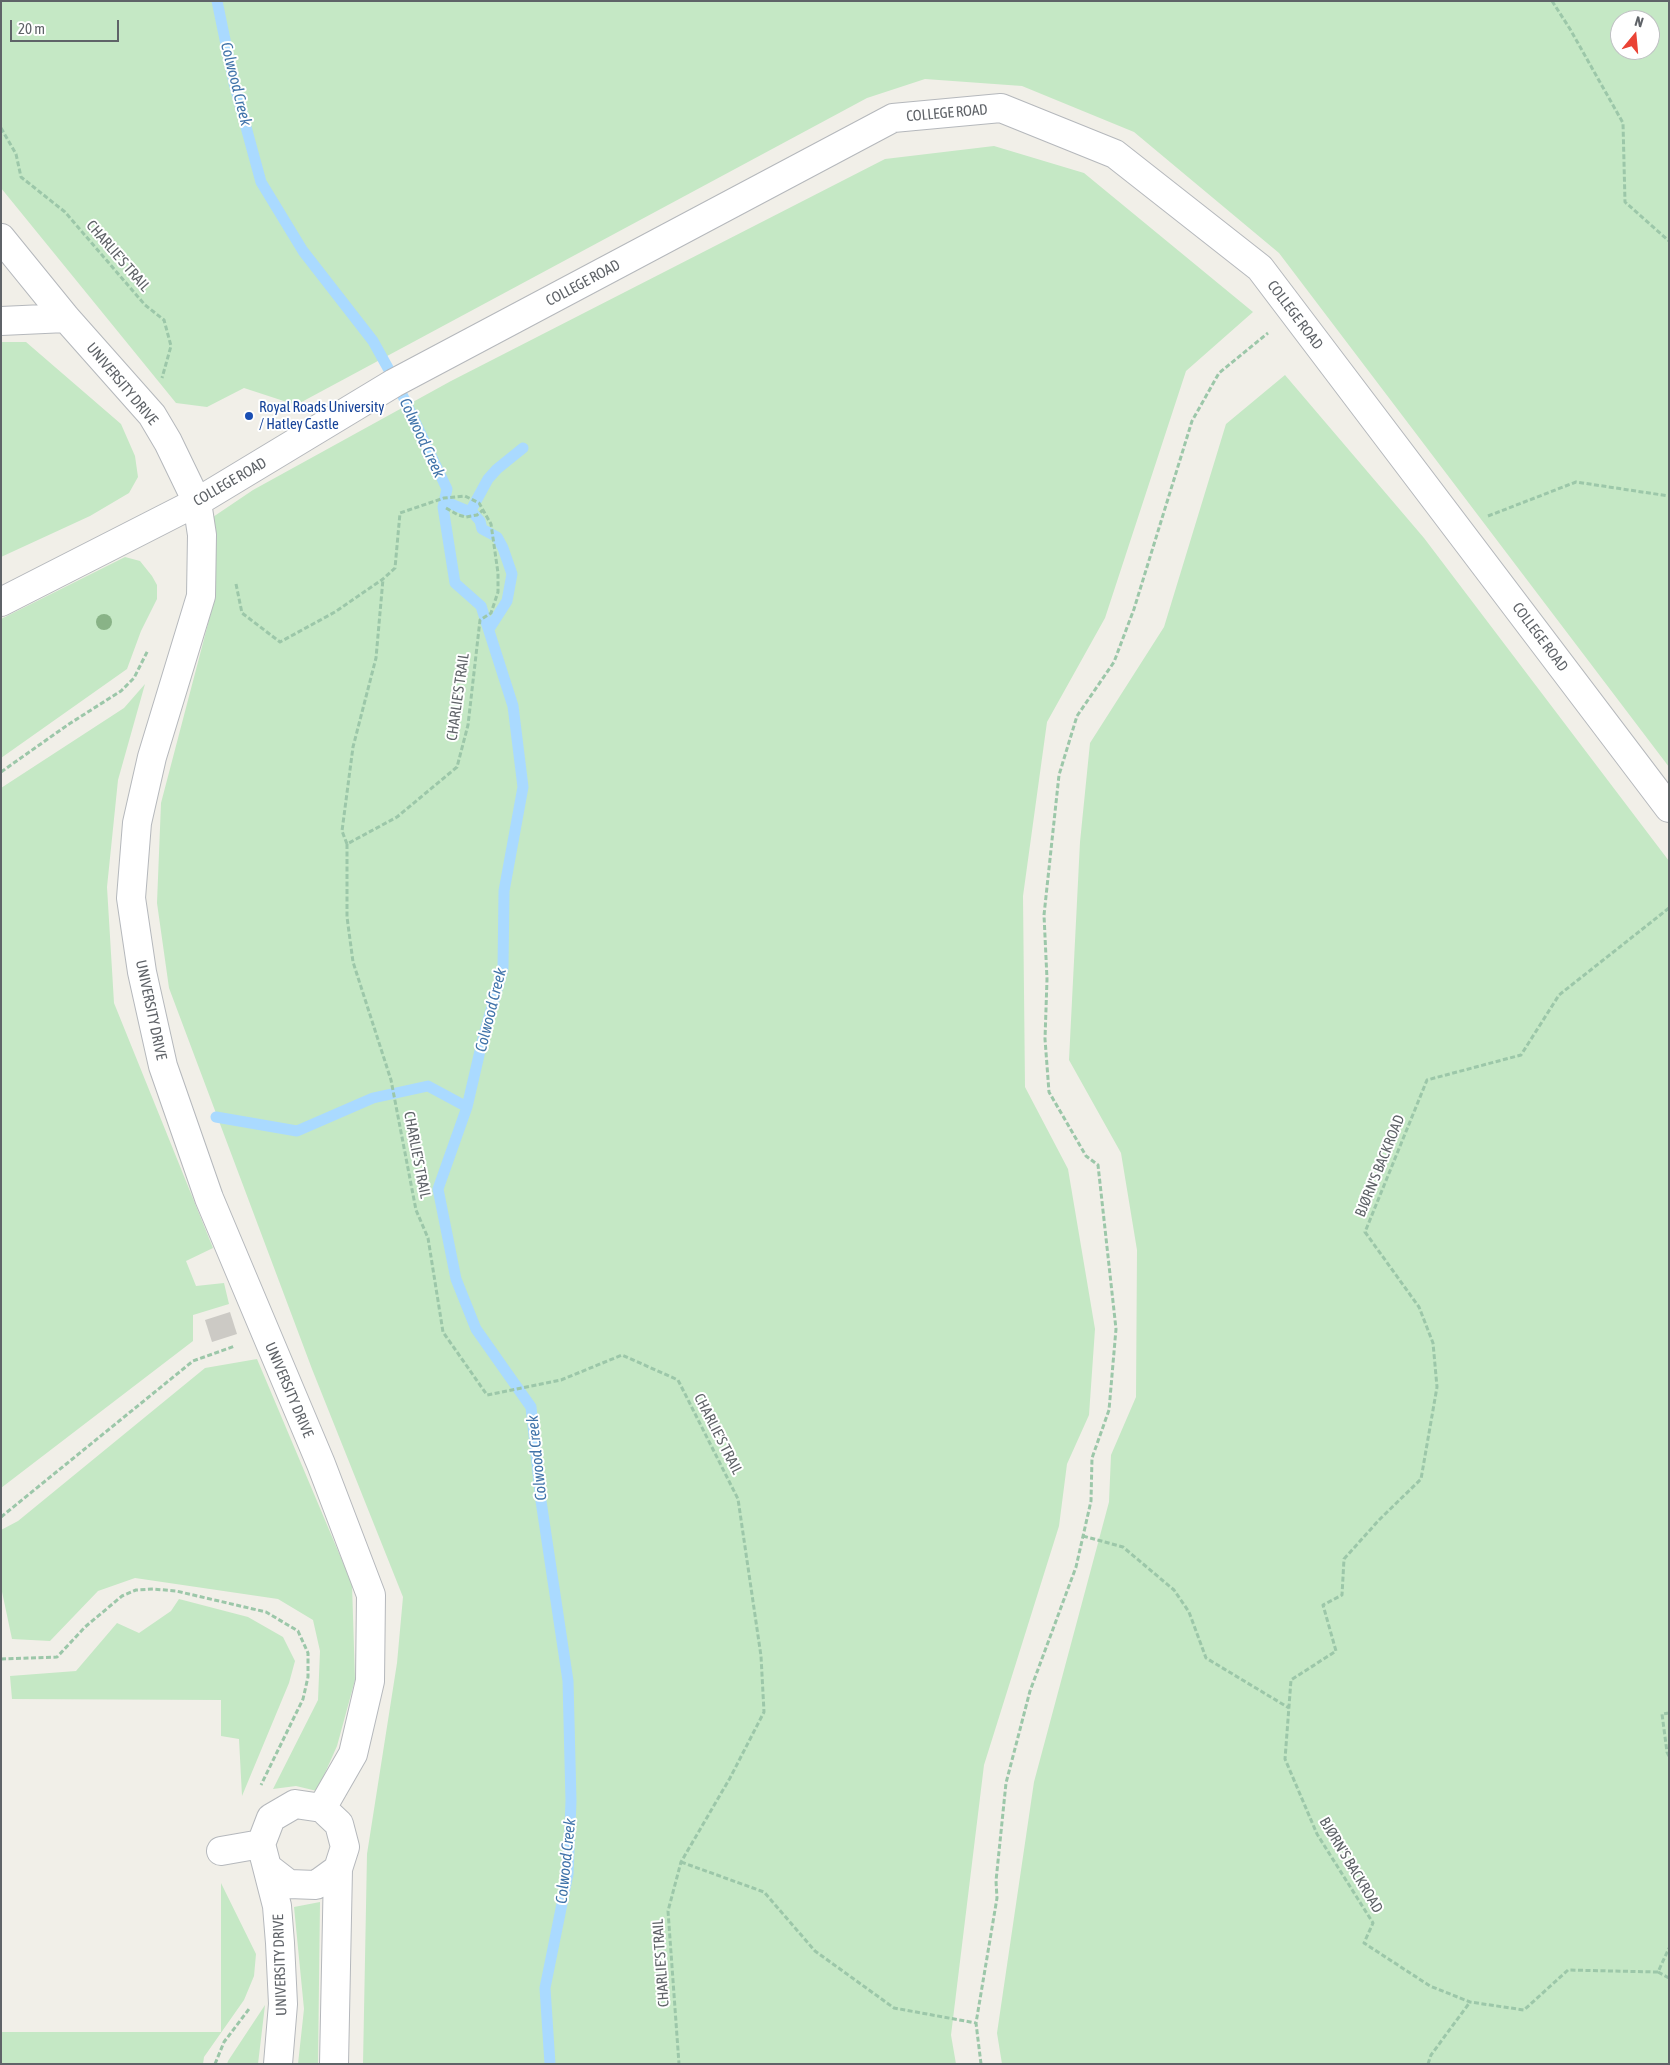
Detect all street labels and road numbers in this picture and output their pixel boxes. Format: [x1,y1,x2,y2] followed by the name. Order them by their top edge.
[906,100,988,126] street label: COLLEGE ROAD
[82,217,154,295] street label: CHARLIE'S TRAIL
[543,256,623,310] street label: COLLEGE ROAD
[1263,277,1327,353] street label: COLLEGE ROAD
[82,339,162,429] street label: UNIVERSITY DRIVE
[190,454,270,510] street label: COLLEGE ROAD
[1508,599,1572,675] street label: COLLEGE ROAD
[443,652,473,742] street label: CHARLIE'S TRAIL
[132,958,170,1062] street label: UNIVERSITY DRIVE
[400,1110,434,1200] street label: CHARLIE'S TRAIL
[1351,1112,1409,1220] street label: BJØRN'S BACKROAD
[261,1340,317,1440] street label: UNIVERSITY DRIVE
[690,1391,746,1477] street label: CHARLIE'S TRAIL
[1315,1814,1387,1916] street label: BJØRN'S BACKROAD
[269,1914,291,2016] street label: UNIVERSITY DRIVE
[649,1918,673,2008] street label: CHARLIE'S TRAIL

